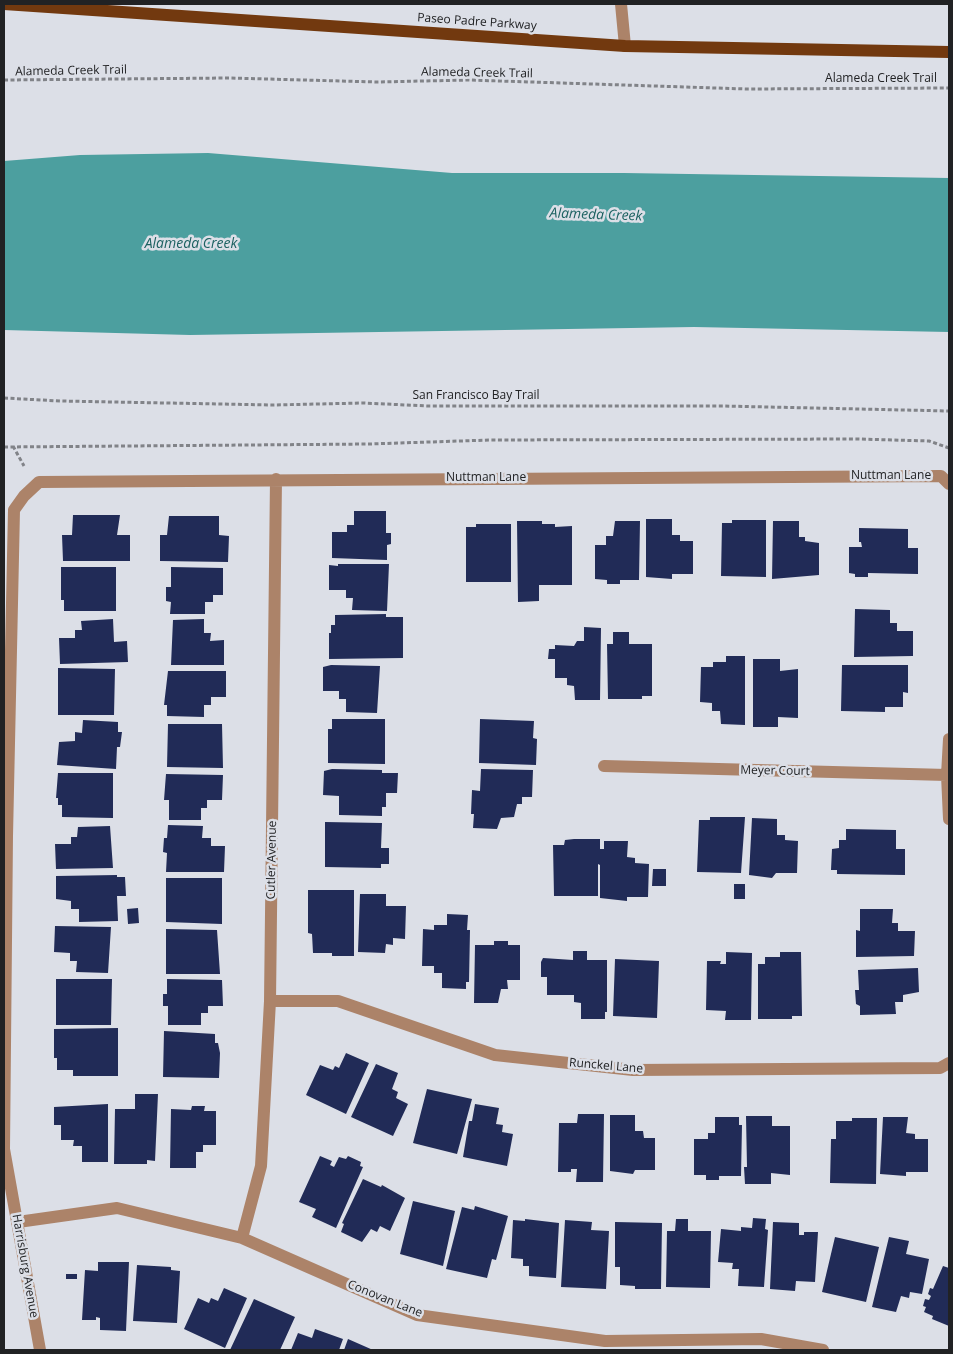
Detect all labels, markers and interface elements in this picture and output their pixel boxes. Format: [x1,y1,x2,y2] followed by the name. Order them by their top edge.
[417,11,537,33] street label: Paseo Padre Parkway
[15,63,127,79] street label: Alameda Creek Trail
[421,65,533,81] street label: Alameda Creek Trail
[825,72,937,86] street label: Alameda Creek Trail
[549,205,643,225] water label: Alameda Creek
[145,236,237,252] water label: Alameda Creek
[412,389,540,403] street label: San Francisco Bay Trail
[851,469,931,483] street label: Nuttman Lane
[446,471,526,485] street label: Nuttman Lane
[740,763,810,779] street label: Meyer Court
[264,820,280,900] street label: Cutler Avenue
[568,1056,644,1076] street label: Runckel Lane
[9,1213,41,1319] street label: Harrisburg Avenue
[345,1277,425,1321] street label: Conovan Lane

